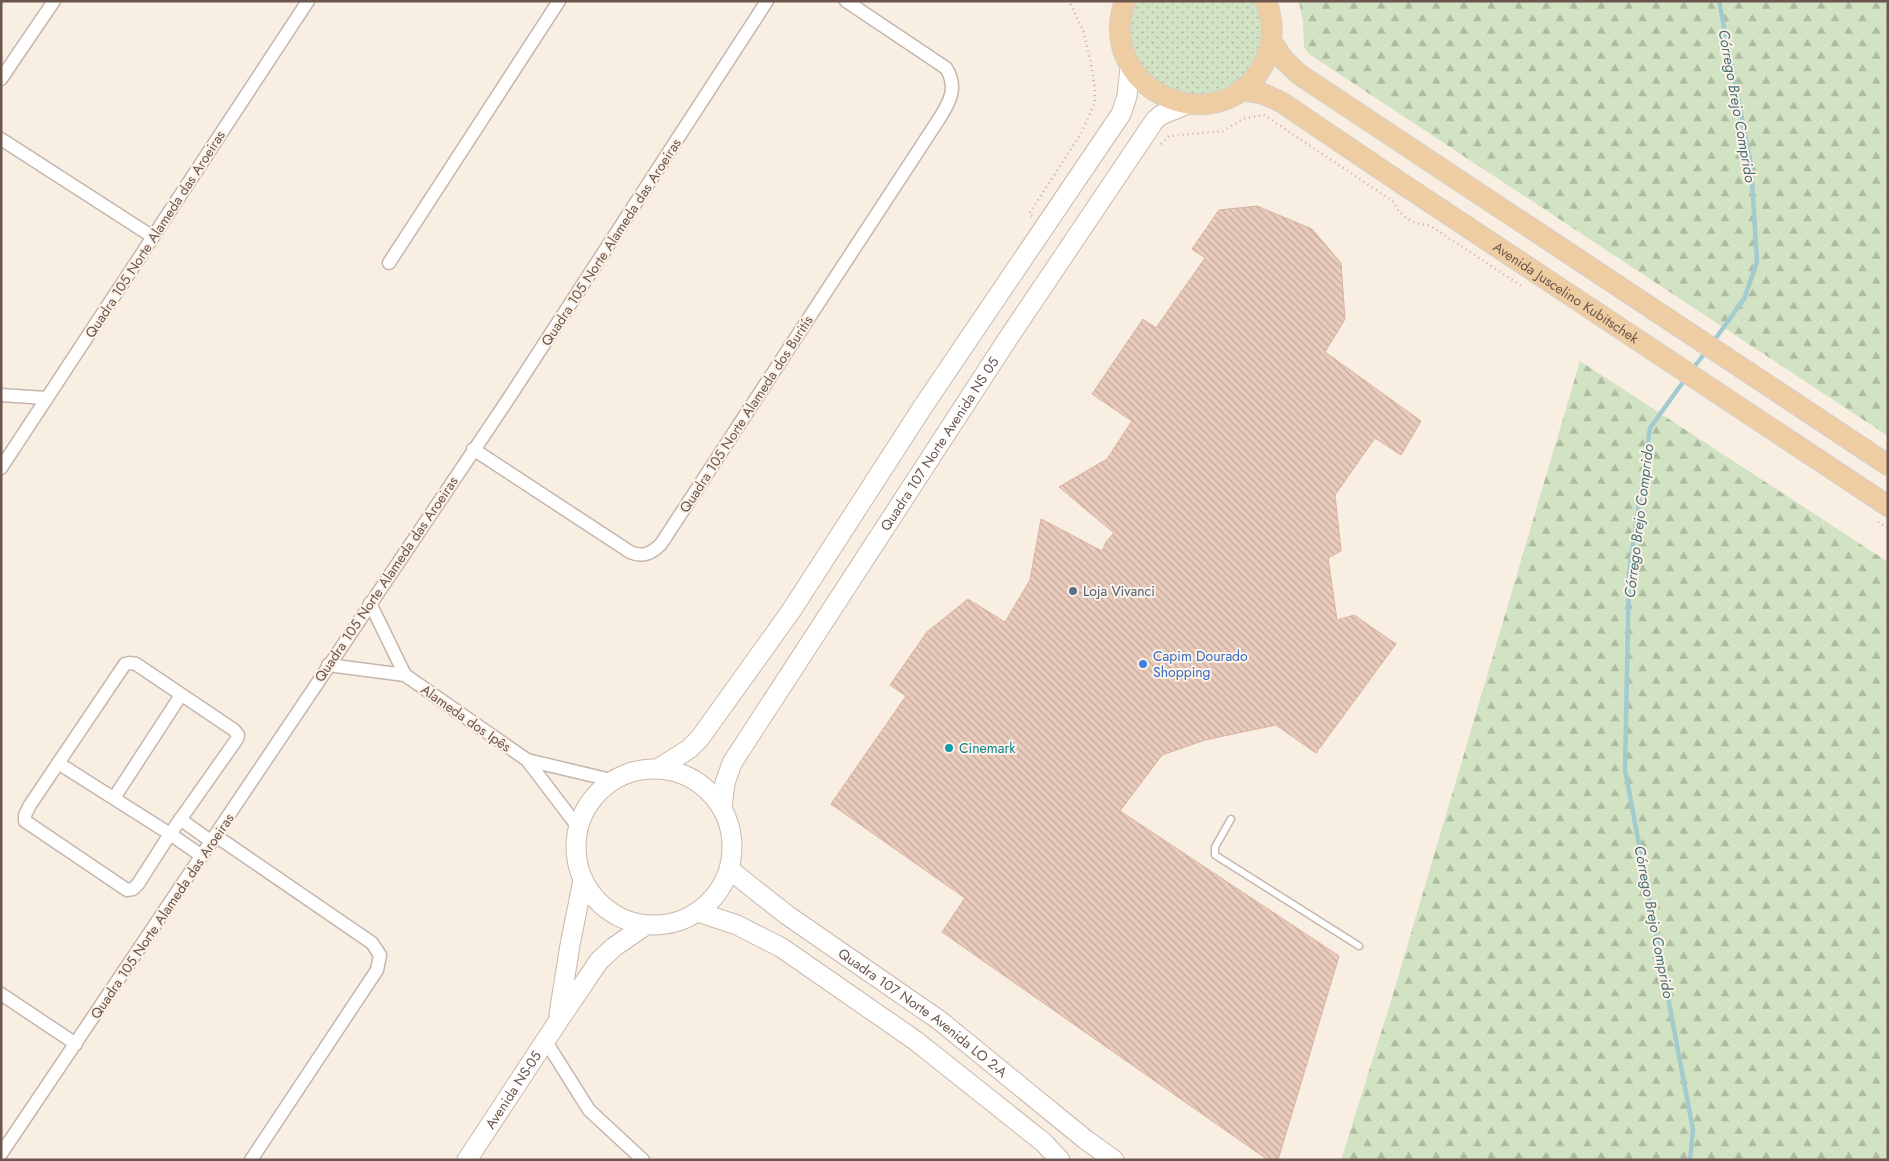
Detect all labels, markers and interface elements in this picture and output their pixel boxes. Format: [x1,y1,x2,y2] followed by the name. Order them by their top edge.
[1713,28,1761,184] water label: Córrego Brejo Comprido
[80,126,230,342] street label: Quadra 105 Norte Alameda das Aroeiras
[536,134,686,350] street label: Quadra 105 Norte Alameda das Aroeiras
[1489,237,1644,349] street label: Avenida Juscelino Kubitschek
[675,311,818,517] street label: Quadra 105 Norte Alameda dos Buritís
[875,353,1003,535] street label: Quadra 107 Norte Avenida NS 05
[1619,443,1659,599] water label: Córrego Brejo Comprido
[309,472,463,686] street label: Quadra 105 Norte Alameda das Aroeiras
[1083,581,1155,601] place label: Loja Vivanci
[1067,585,1079,597] marker: Loja Vivanci
[1153,646,1248,682] place label: Capim Dourado Shopping
[1137,658,1149,670] marker: Capim Dourado Shopping
[417,679,515,757] street label: Alameda dos Ipês
[959,738,1016,758] place label: Cinemark
[943,742,955,754] marker: Cinemark
[85,809,239,1023] street label: Quadra 105 Norte Alameda das Aroeiras
[1628,844,1680,1000] water label: Córrego Brejo Comprido
[834,943,1012,1082] street label: Quadra 107 Norte Avenida LO 2-A
[480,1047,546,1133] street label: Avenida NS-05

